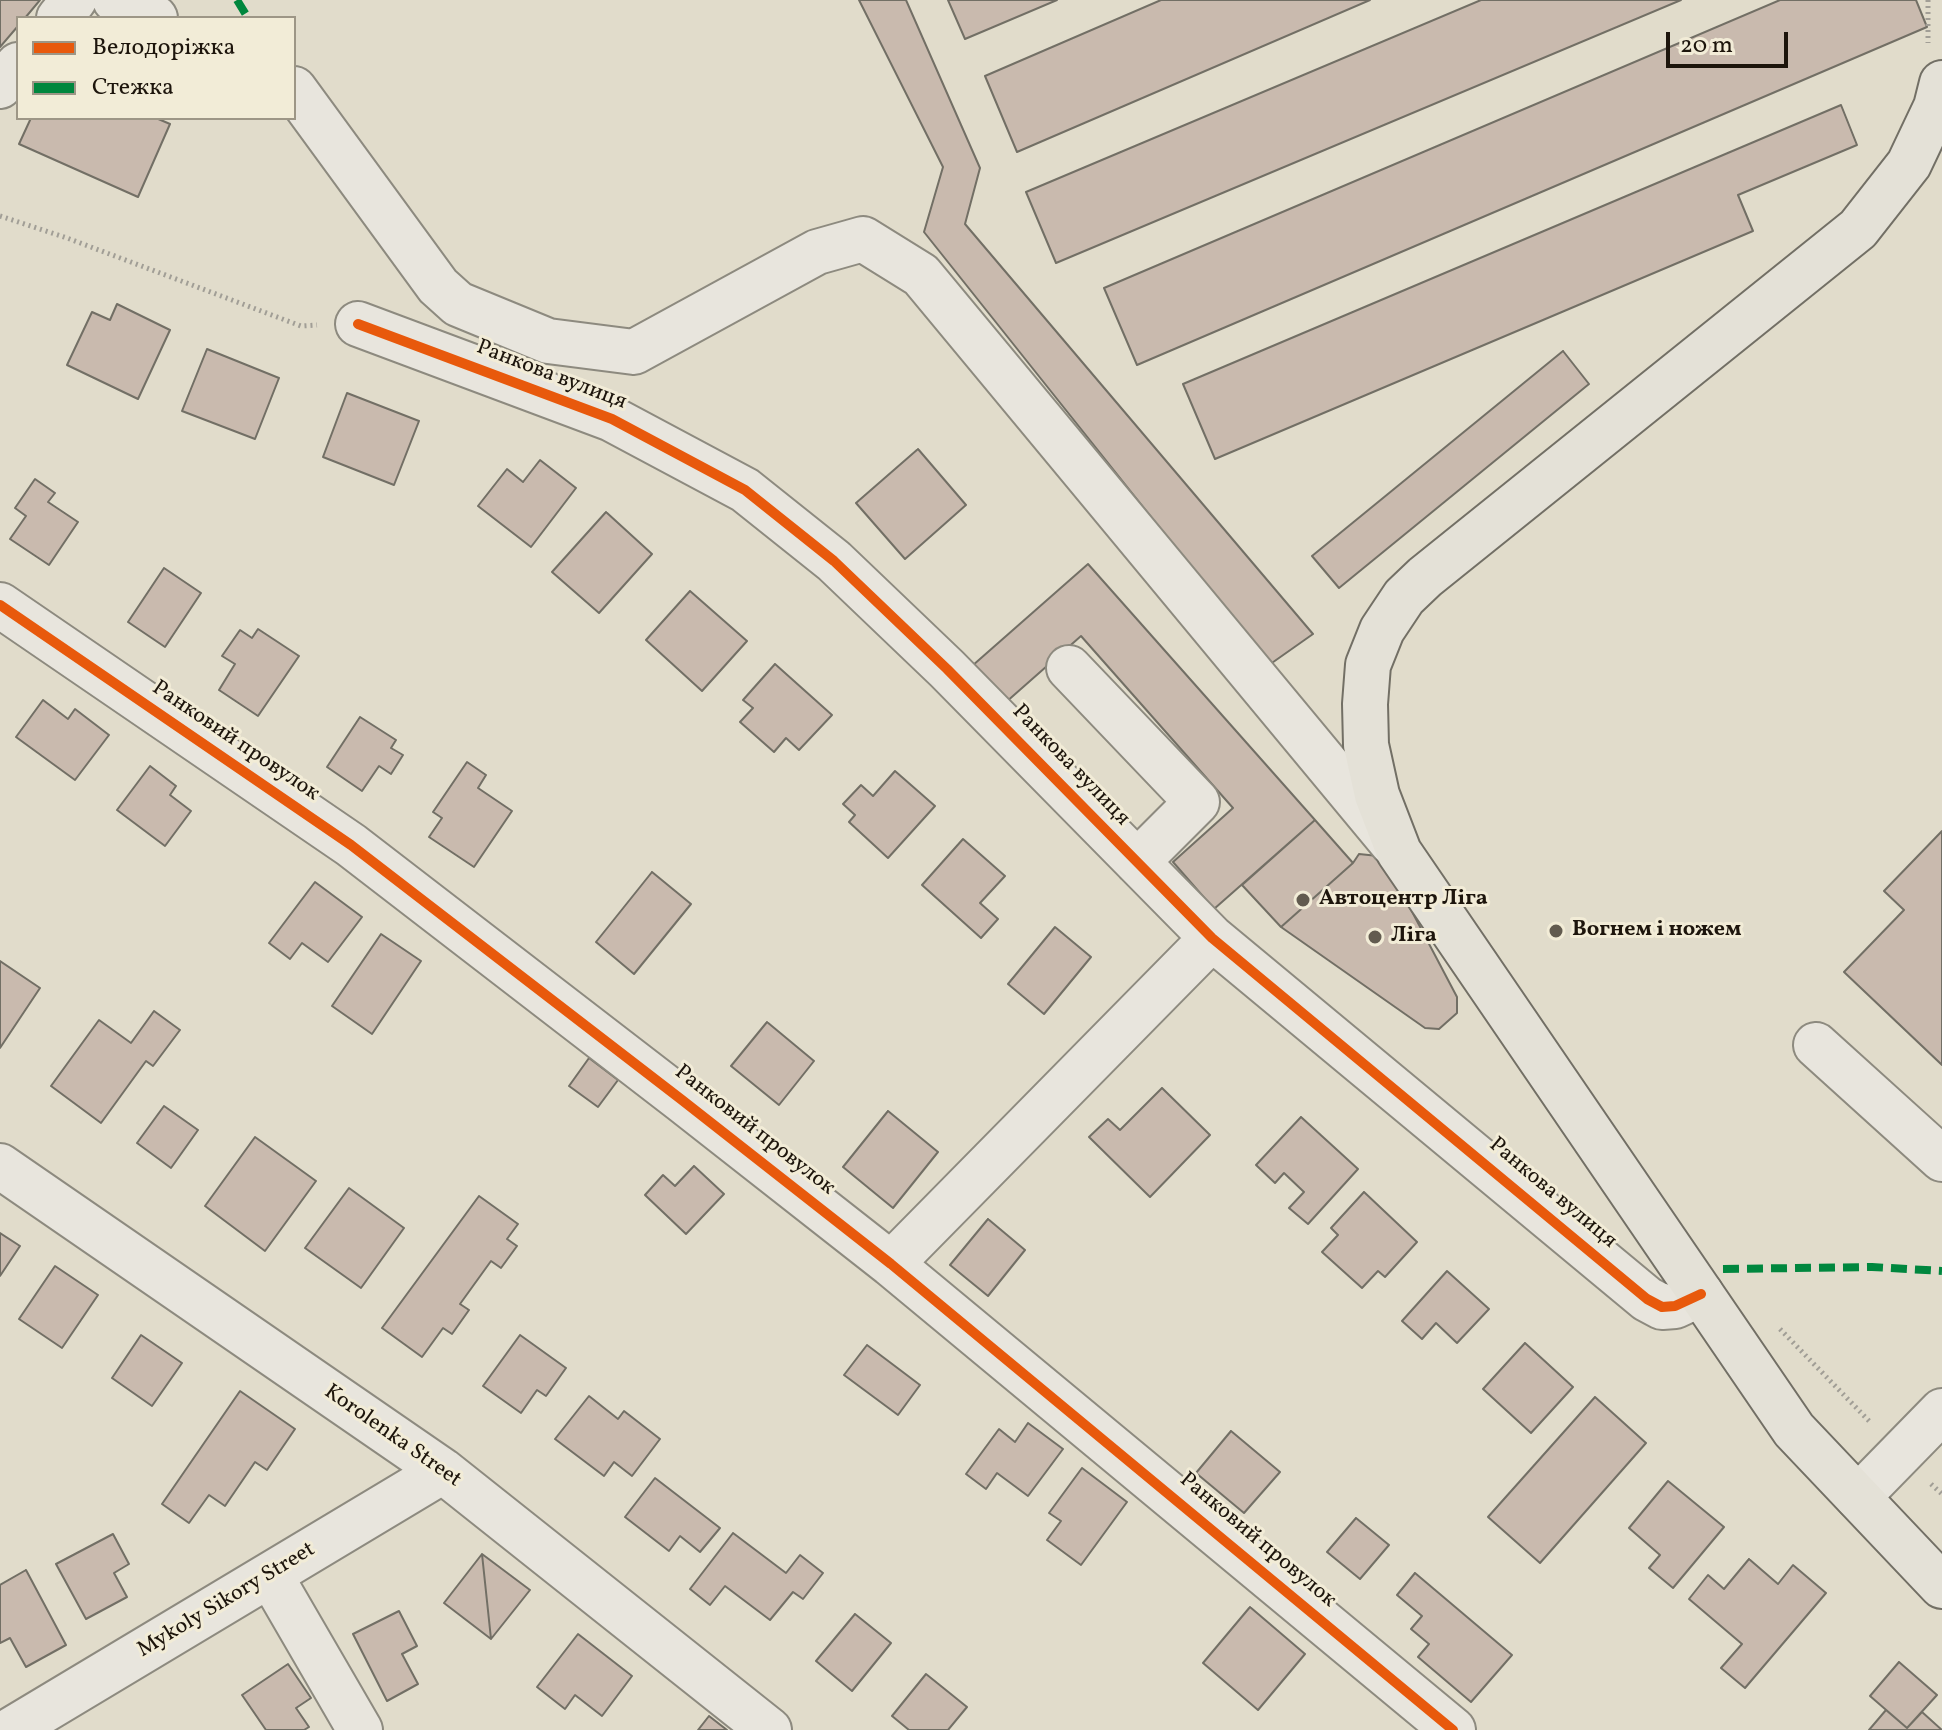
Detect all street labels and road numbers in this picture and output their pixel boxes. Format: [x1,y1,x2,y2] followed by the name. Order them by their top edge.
[472,335,630,417] street label: Ранкова вулиця
[146,676,324,808] street label: Ранковий провулок
[1005,700,1135,832] street label: Ранкова вулиця
[668,1060,840,1202] street label: Ранковий провулок
[1483,1133,1621,1255] street label: Ранкова вулиця
[318,1380,466,1494] street label: Korolenka Street
[1173,1468,1341,1614] street label: Ранковий провулок
[133,1538,321,1664] street label: Mykoly Sikory Street

